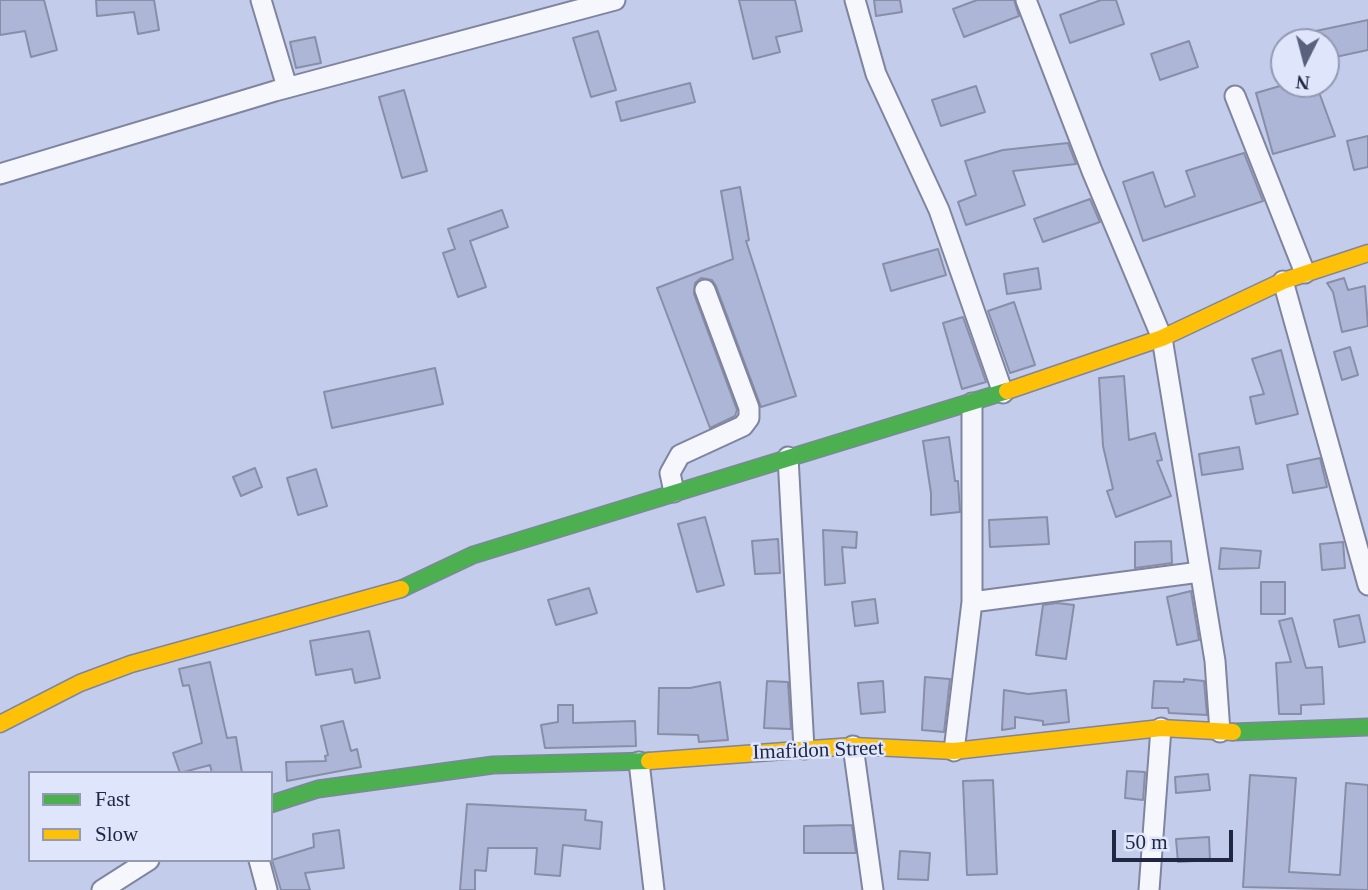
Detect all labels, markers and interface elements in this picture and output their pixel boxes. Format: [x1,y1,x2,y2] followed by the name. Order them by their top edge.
[1270,28,1340,98] north arrow
[1295,71,1311,94] text: N
[752,736,884,766] street label: Imafidon Street
[28,771,273,862] legend
[95,787,130,811] text: Fast
[1116,816,1237,860] scale bar
[95,822,138,846] text: Slow
[1125,830,1168,854] text: 50 m

